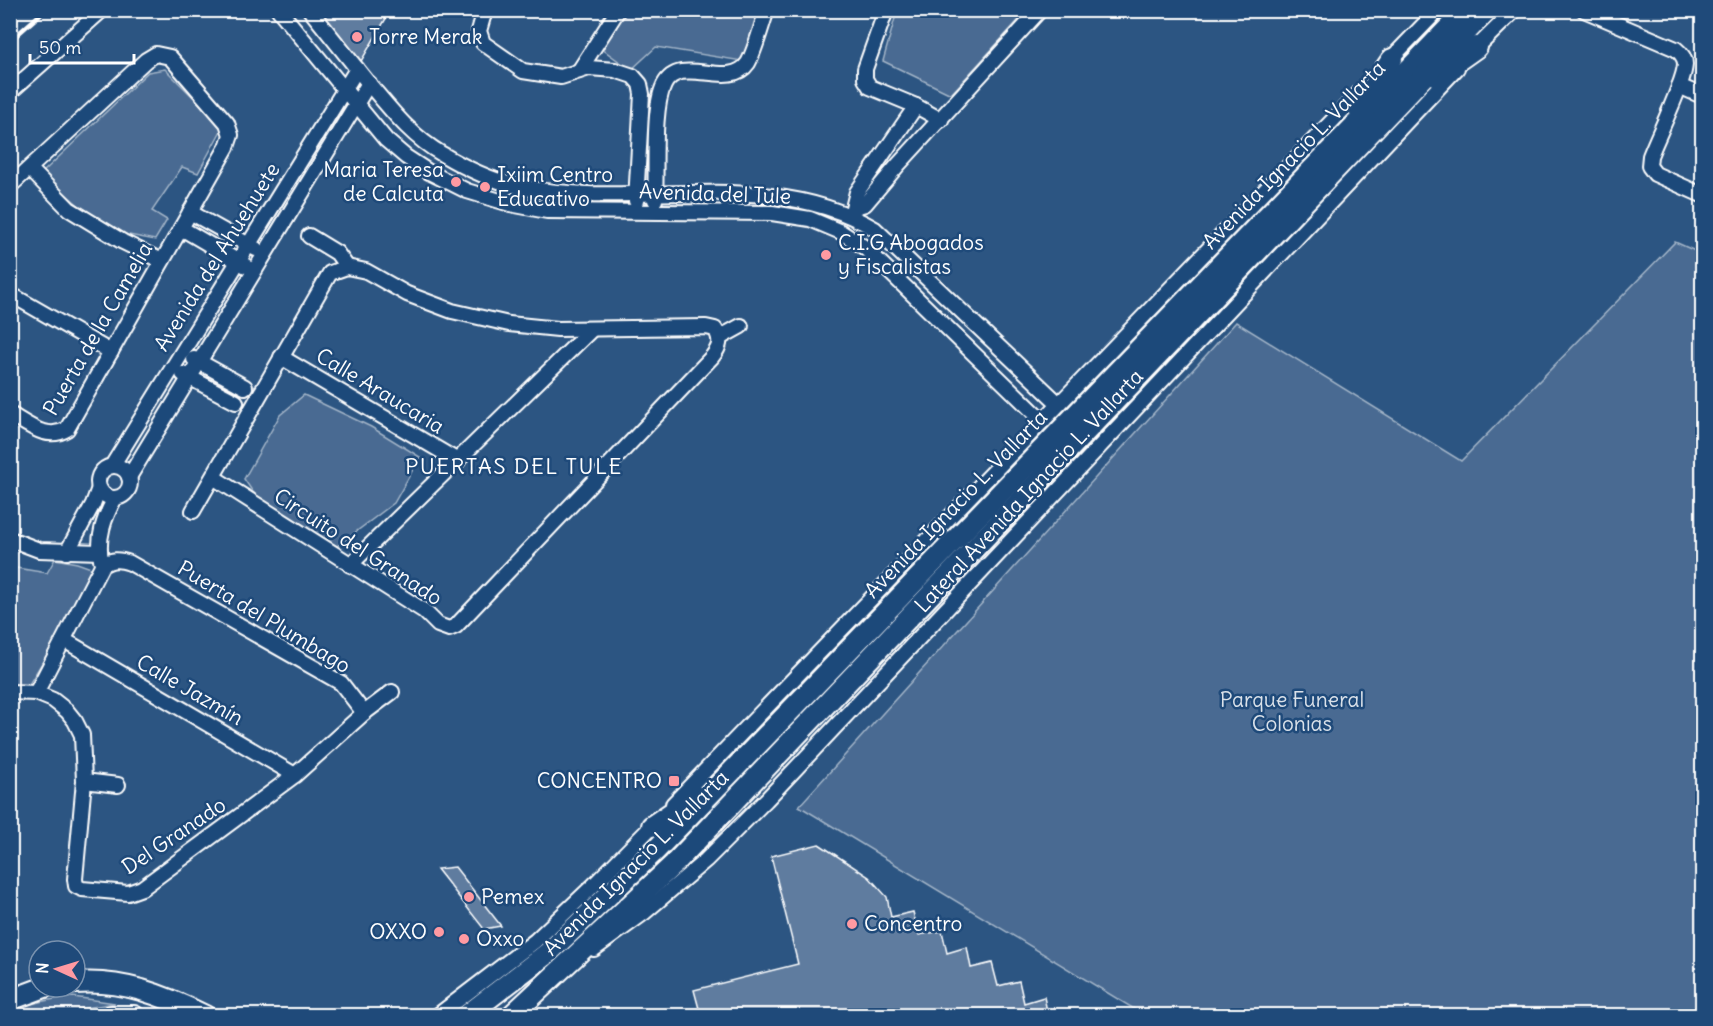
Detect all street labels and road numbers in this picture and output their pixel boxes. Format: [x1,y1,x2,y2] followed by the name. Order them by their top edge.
[1196,55,1391,255] street label: Avenida Ignacio L. Vallarta
[148,158,286,356] street label: Avenida del Ahuehuete
[639,177,792,210] street label: Avenida del Tule
[37,237,158,420] street label: Puerta de la Camelia
[311,342,449,439] street label: Calle Araucaria
[910,364,1148,618] street label: Lateral Avenida Ignacio L. Vallarta
[859,405,1053,603] street label: Avenida Ignacio L. Vallarta
[269,482,448,611] street label: Circuito del Granado
[173,554,356,679] street label: Puerta del Plumbago
[132,648,249,731] street label: Calle Jazmín
[537,764,734,961] street label: Avenida Ignacio L. Vallarta
[117,791,231,880] street label: Del Granado

